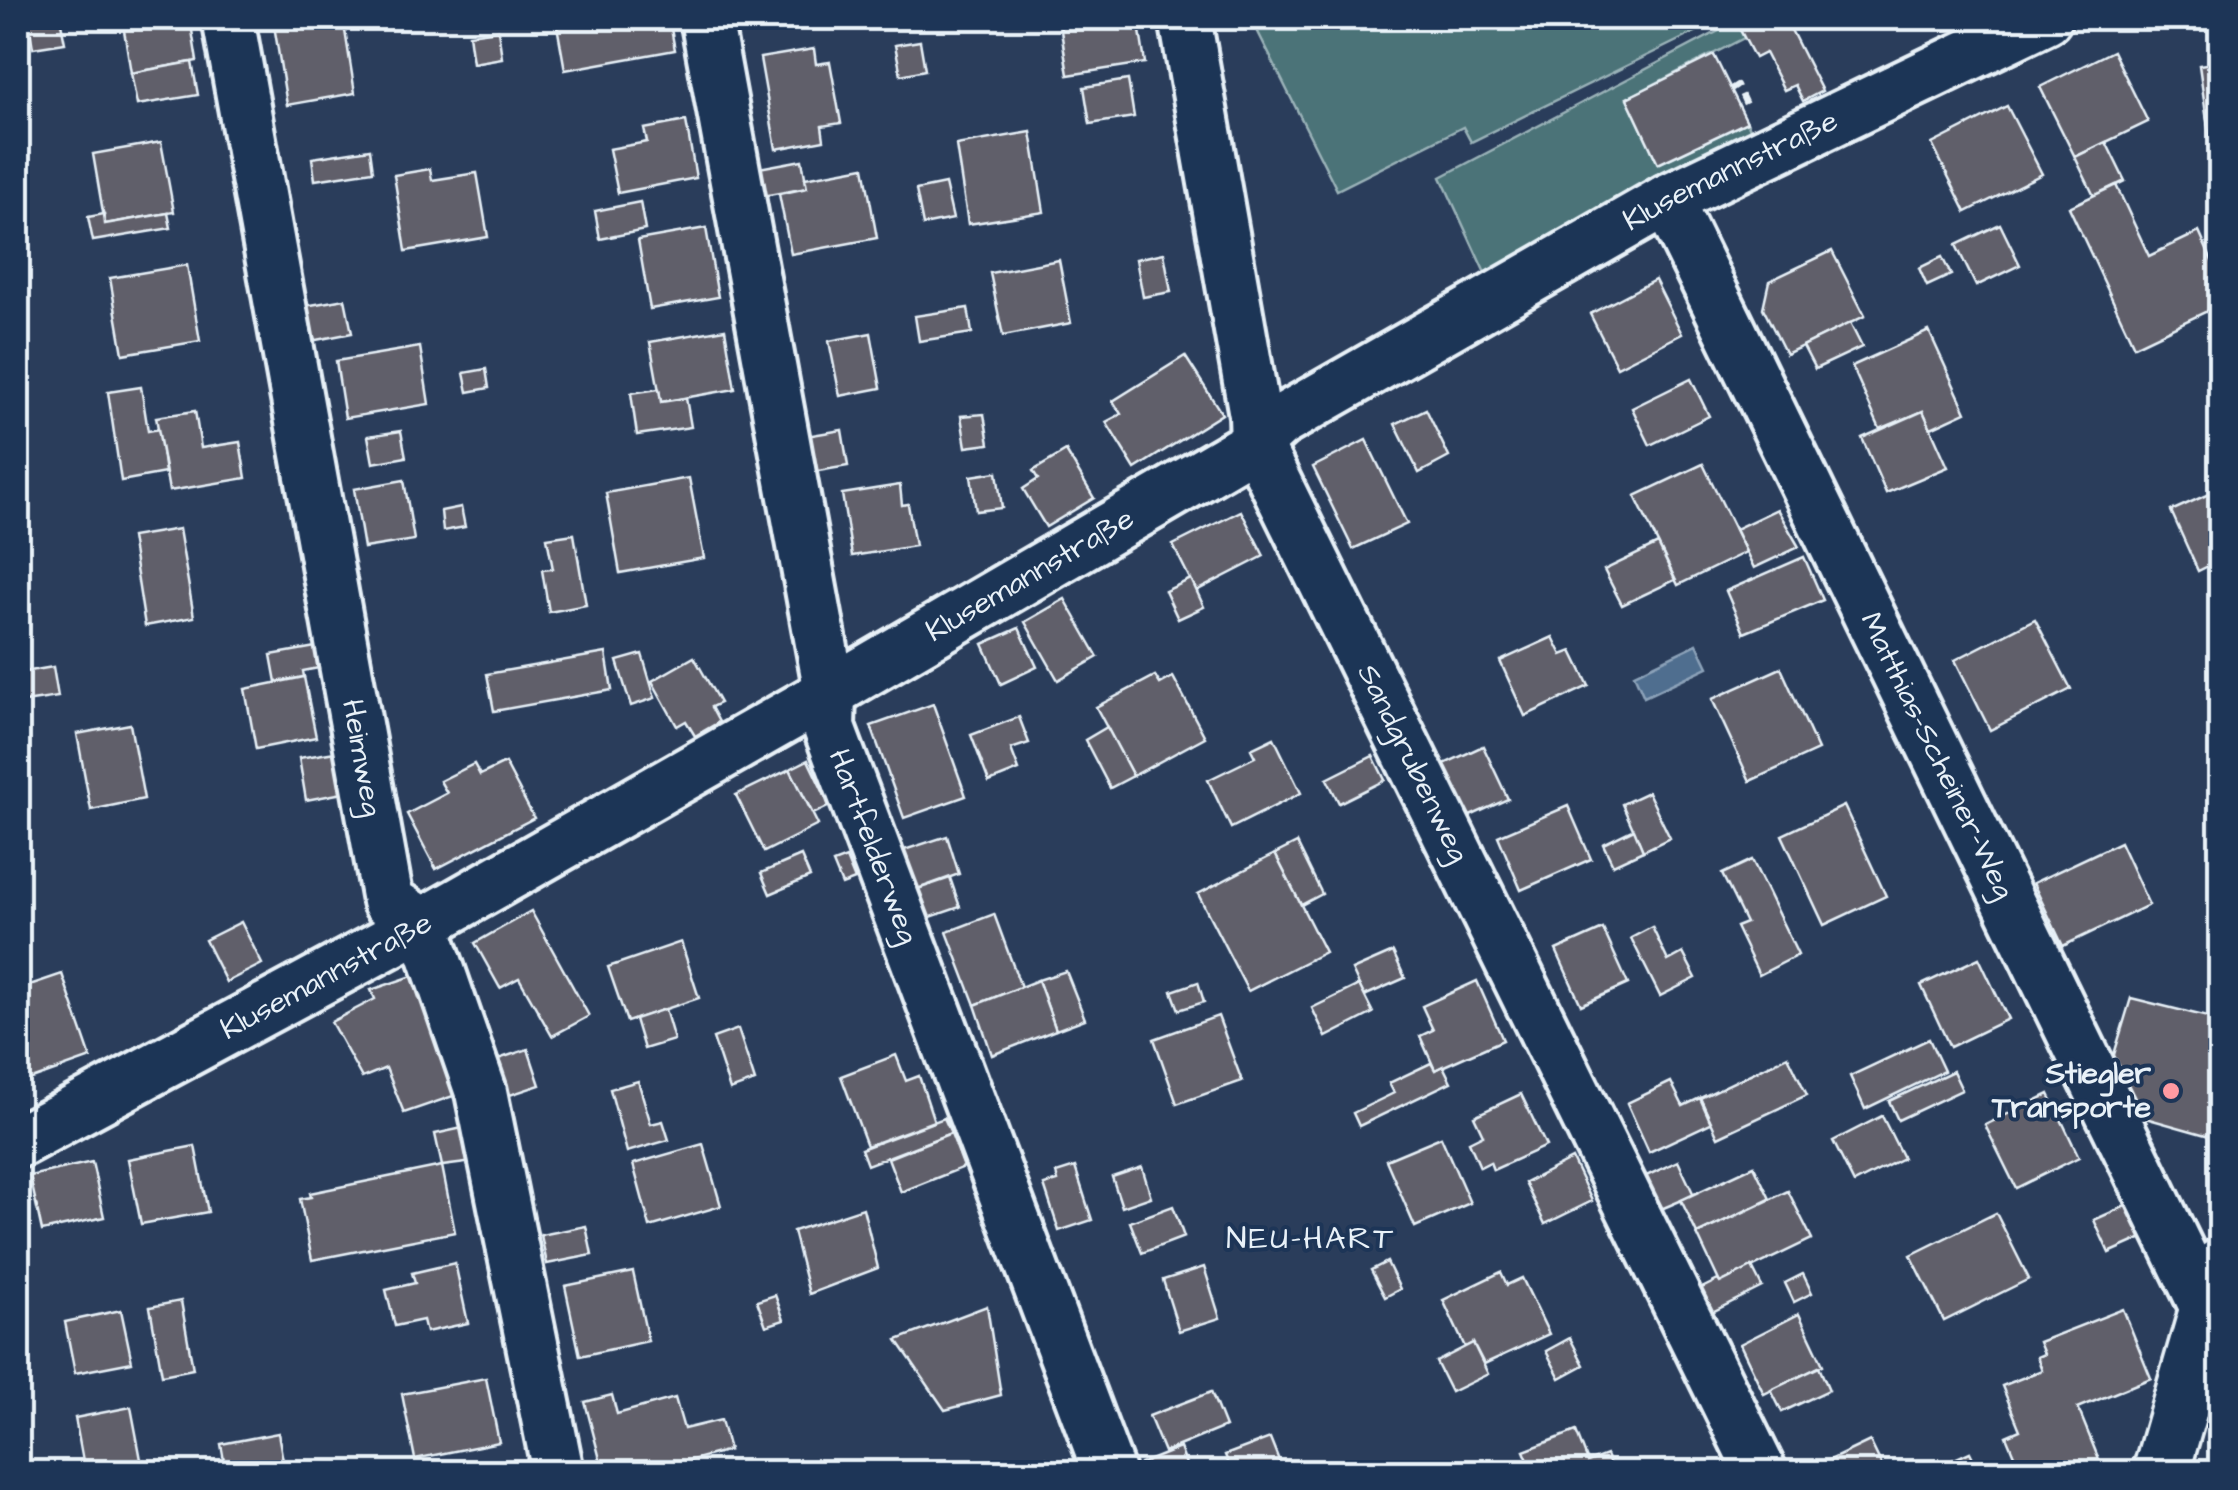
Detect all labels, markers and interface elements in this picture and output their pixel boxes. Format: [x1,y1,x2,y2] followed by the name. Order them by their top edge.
[1615,100,1845,242] street label: Klusemannstraße
[918,498,1142,652] street label: Klusemannstraße
[1850,605,2025,907] street label: Matthias-Scheiner-Weg
[1347,657,1480,870] street label: Sandgrubenweg
[331,696,393,820] street label: Heimweg
[818,743,929,950] street label: Hartfelderweg
[213,902,439,1050] street label: Klusemannstraße
[1991,1053,2151,1130] place label: Stiegler Transporte
[2160,1080,2182,1102] marker: Stiegler Transporte
[1226,1216,1396,1261] district label: NEU-HART

